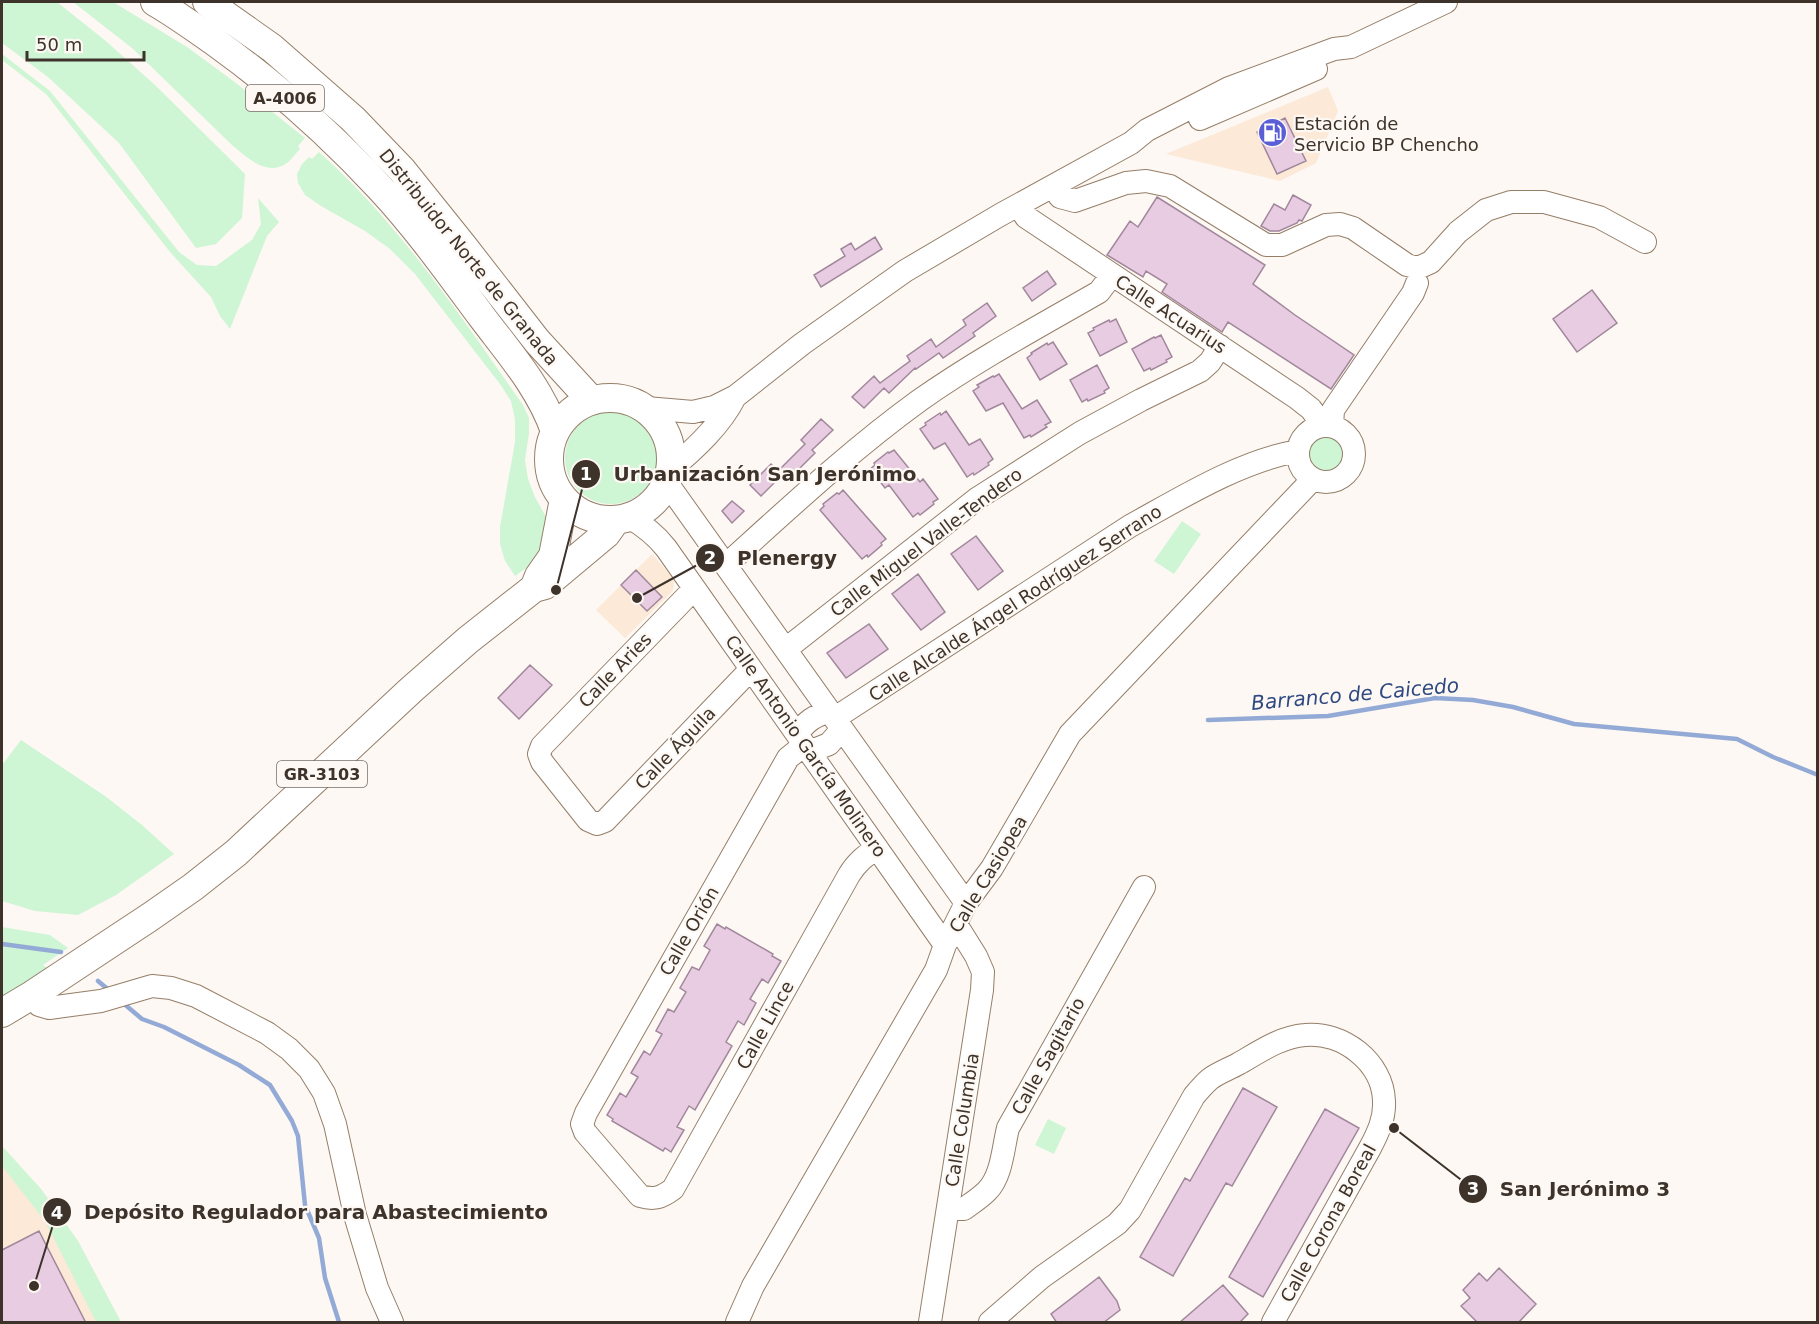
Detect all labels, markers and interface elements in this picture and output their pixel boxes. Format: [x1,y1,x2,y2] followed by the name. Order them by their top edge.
[27,24,144,62] scale bar
[36,34,82,55] text: 50 m
[246,85,324,111] road number: A-4006
[1294,113,1479,155] place label: Estación de Servicio BP Chencho
[1257,117,1289,149] fuel station icon: Estación de Servicio BP Chencho
[375,145,563,369] street label: Distribuidor Norte de Granada
[1112,270,1230,358] street label: Calle Acuarius
[571,455,928,493] callout: Urbanización San Jerónimo
[613,462,917,486] text: Urbanización San Jerónimo
[580,463,592,484] text: 1
[826,463,1026,621] street label: Calle Miguel Valle-Tendero
[865,500,1165,706] street label: Calle Alcalde Ángel Rodríguez Serrano
[695,539,849,577] callout: Plenergy
[737,546,837,570] text: Plenergy
[704,547,716,568] text: 2
[574,628,656,712] street label: Calle Aries
[721,631,891,861] street label: Calle Antonio García Molinero
[1250,673,1460,715] water label: Barranco de Caicedo
[630,702,720,794] street label: Calle Águila
[277,761,367,787] road number: GR-3103
[945,812,1031,936] street label: Calle Casiopea
[655,883,723,979] street label: Calle Orión
[732,977,798,1073] street label: Calle Lince
[1007,994,1089,1118] street label: Calle Sagitario
[941,1051,983,1189] street label: Calle Columbia
[1276,1140,1380,1306] street label: Calle Corona Boreal
[1458,1170,1682,1208] callout: San Jerónimo 3
[1500,1177,1670,1201] text: San Jerónimo 3
[1467,1178,1479,1199] text: 3
[42,1193,560,1231] callout: Depósito Regulador para Abastecimiento
[84,1200,548,1224] text: Depósito Regulador para Abastecimiento
[51,1202,63,1223] text: 4

